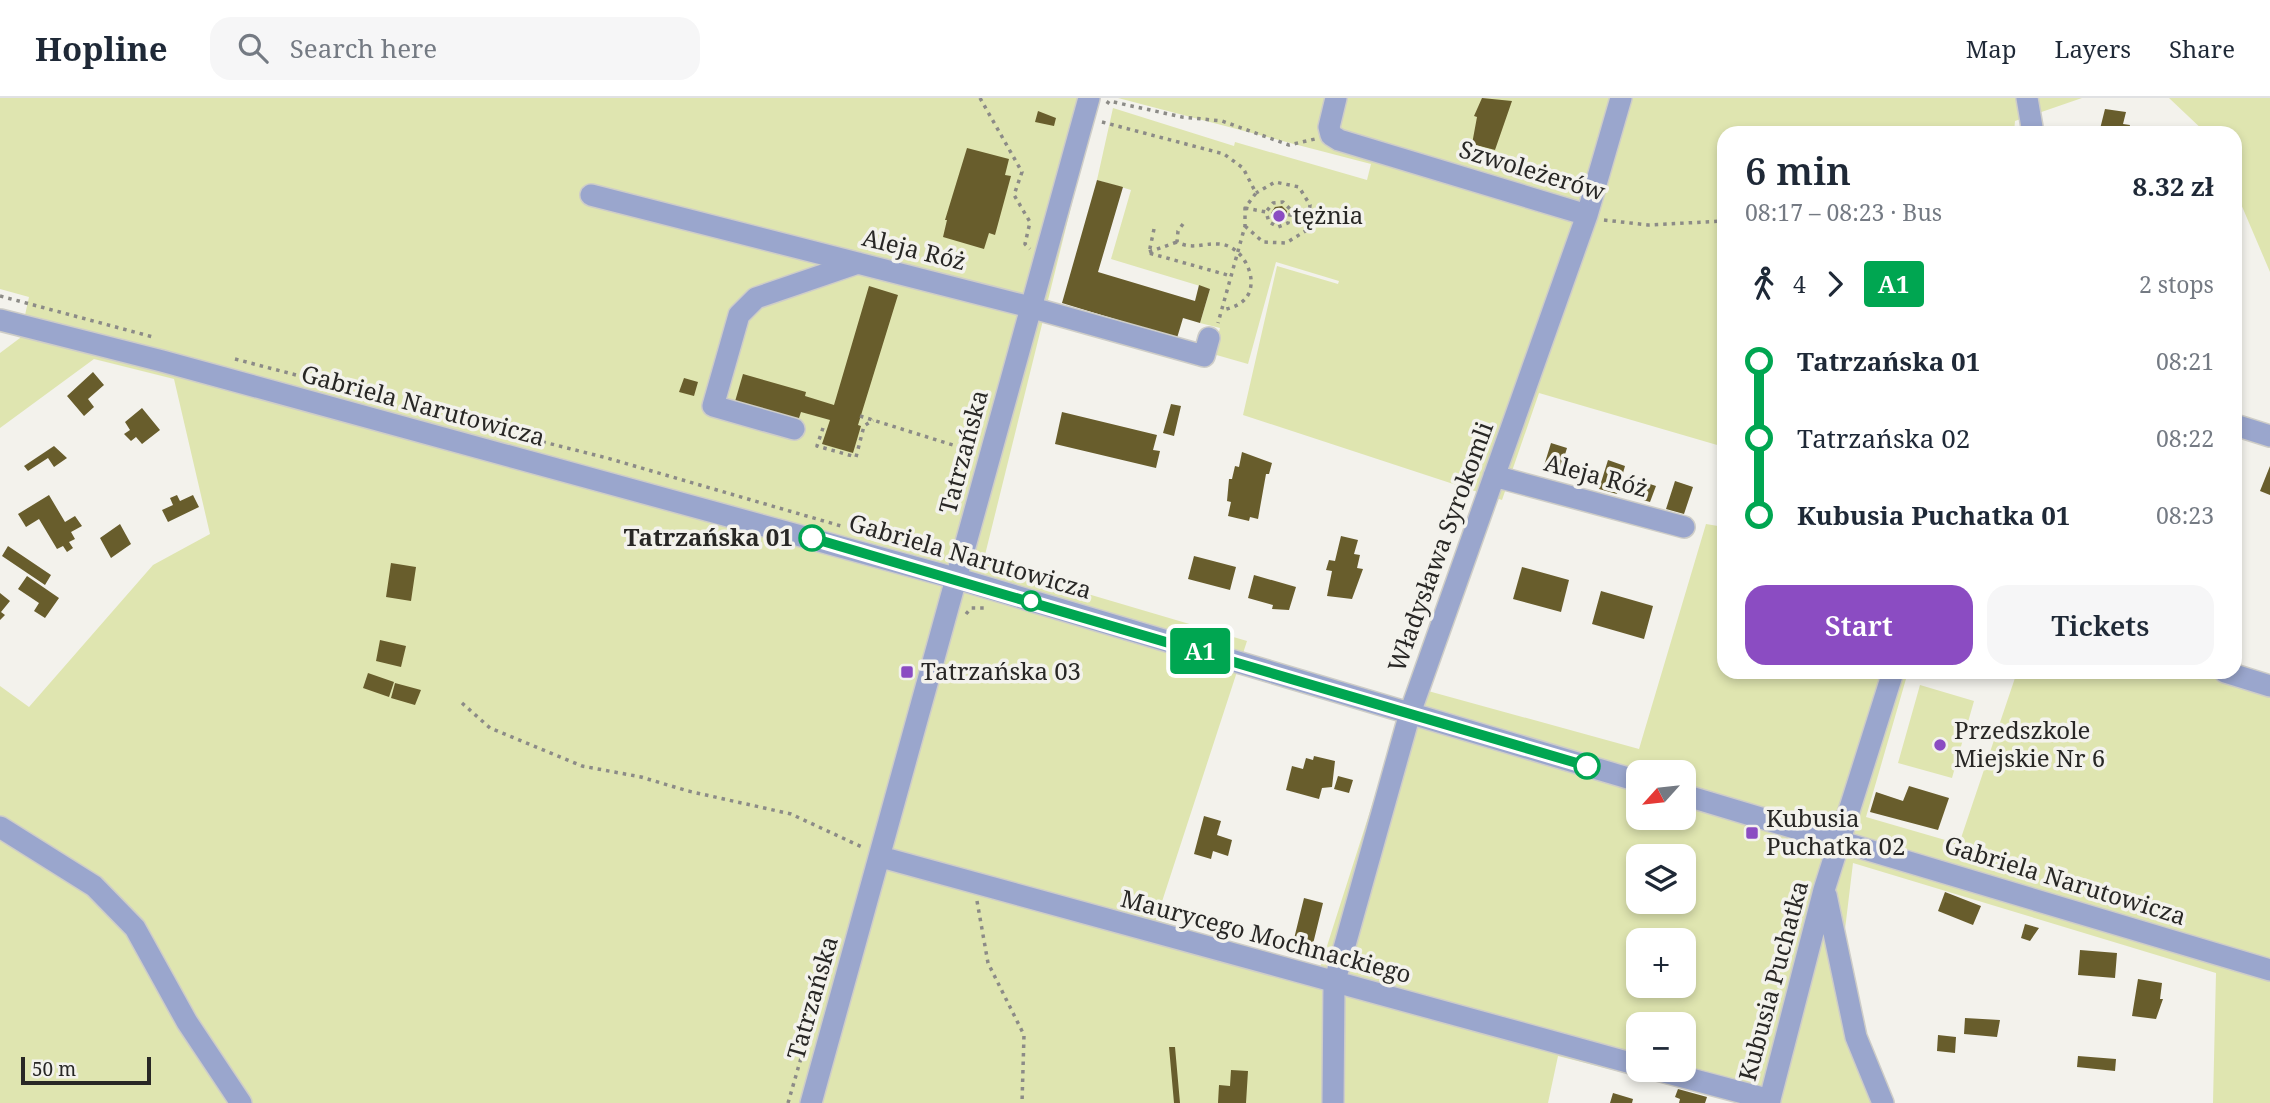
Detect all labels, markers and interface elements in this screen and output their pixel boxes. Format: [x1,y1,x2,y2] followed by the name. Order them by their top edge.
[210,17,700,80] search box
[35,26,168,71] text: Hopline
[234,29,272,67] icon: search
[290,30,437,66] text: Search here
[1966,32,2017,65] text: Map
[2055,32,2131,65] text: Layers
[2169,32,2235,65] text: Share
[1455,132,1610,208] street label: Szwoleżerów
[1745,144,1851,196] text: 6 min
[2133,168,2214,204] text: 8.32 zł
[1745,196,1942,228] text: 08:17 – 08:23 · Bus
[1293,198,1363,231] place label: tężnia
[1271,208,1287,224] marker: tężnia
[859,220,970,277] street label: Aleja Róż
[1745,265,1783,303] icon: walk
[1816,265,1854,303] icon: forward
[1878,267,1910,300] text: A1
[1793,268,1806,300] text: 4
[2139,268,2214,300] text: 2 stops
[1797,343,1980,379] text: Tatrzańska 01
[2156,345,2214,377] text: 08:21
[298,356,549,453] street label: Gabriela Narutowicza
[930,386,995,517] street label: Tatrzańska
[1379,417,1500,676] street label: Władysława Syrokomli
[1797,420,1970,456] text: Tatrzańska 02
[2156,422,2214,454] text: 08:22
[1541,445,1652,504] street label: Aleja Róż
[1797,497,2071,533] text: Kubusia Puchatka 01
[2156,499,2214,531] text: 08:23
[845,505,1096,606] street label: Gabriela Narutowicza
[624,520,793,553] place label: Tatrzańska 01
[799,525,825,551] marker: Tatrzańska 01
[1745,585,1973,665] button: Start
[1987,585,2214,665] button: Tickets
[1021,591,1041,611] unlabelled marker
[1168,628,1232,674] line badge: A1
[1184,634,1216,667] text: A1
[921,654,1081,687] place label: Tatrzańska 03
[899,664,915,680] marker: Tatrzańska 03
[1954,713,2105,774] place label: Przedszkole Miejskie Nr 6
[1932,737,1948,753] marker: Przedszkole Miejskie Nr 6
[1574,753,1600,779] unlabelled marker
[1626,760,1696,830] north arrow
[1626,760,1696,1082] map controls
[1766,801,1905,862] place label: Kubusia Puchatka 02
[1744,825,1760,841] marker: Kubusia Puchatka 02
[1941,827,2190,932] street label: Gabriela Narutowicza
[1626,844,1696,914] button: layers
[1730,877,1815,1084] street label: Kubusia Puchatka
[1118,881,1415,990] street label: Maurycego Mochnackiego
[1626,928,1696,998] button: +
[778,932,845,1063] street label: Tatrzańska
[1626,1012,1696,1082] button: −
[21,1054,150,1086] scale bar
[32,1056,76,1082] text: 50 m

